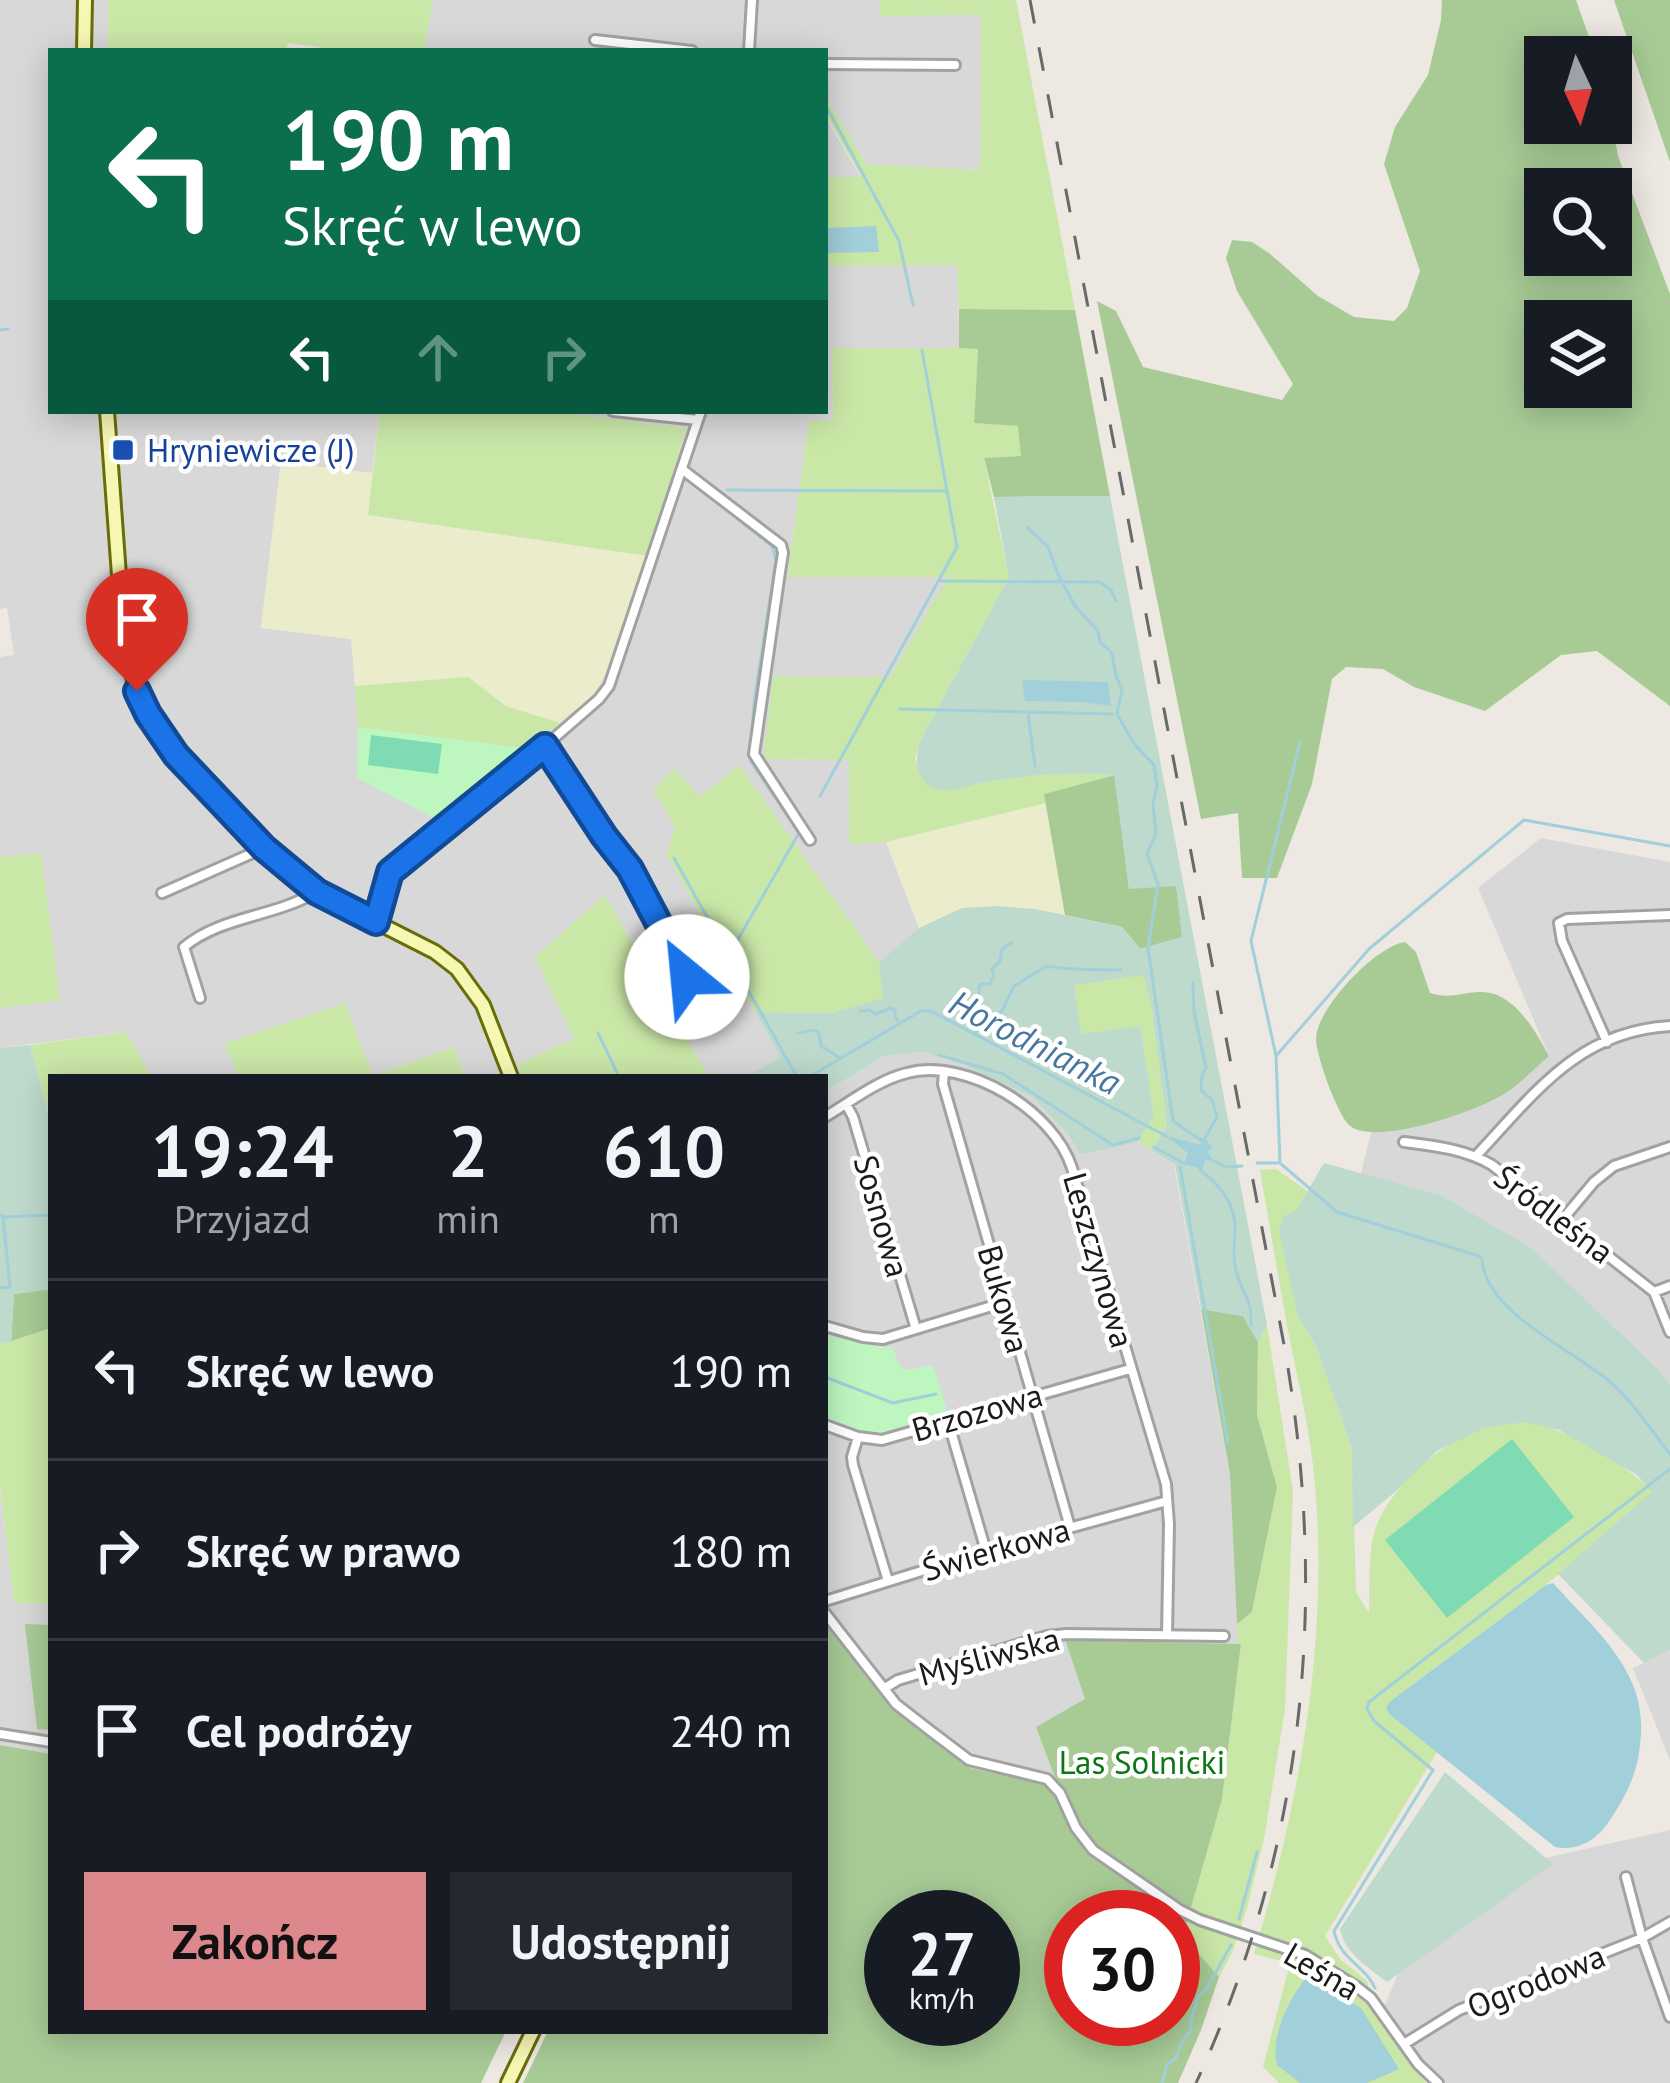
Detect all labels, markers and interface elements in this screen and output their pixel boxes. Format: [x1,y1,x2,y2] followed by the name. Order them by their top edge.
[1524,36,1632,144] north arrow
[1524,36,1632,408] map controls
[282,84,514,193] text: 190 m
[84,96,240,252] icon: left
[1524,168,1632,276] button: search
[282,190,583,260] text: Skręć w lewo
[1524,300,1632,408] button: layers
[279,324,345,390] icon: left
[405,324,471,390] icon: ahead
[531,324,597,390] icon: right
[147,428,354,471] place label: Hryniewicze (J)
[110,437,136,463] marker: Hryniewicze (J)
[86,568,188,691] pin
[104,586,170,652] icon: arrive
[624,914,750,1040] position arrow
[942,978,1129,1105] water label: Horodnianka
[151,1104,334,1197] text: 19:24
[448,1104,489,1197] text: 2
[603,1104,725,1197] text: 610
[845,1150,920,1282] street label: Sosnowa
[1486,1155,1623,1273] street label: Śródleśna
[1054,1167,1145,1352] street label: Leszczynowa
[174,1193,311,1244] text: Przyjazd
[436,1193,500,1244] text: min
[648,1193,680,1244] text: m
[969,1240,1040,1358] street label: Bukowa
[84,1337,150,1403] icon: left
[186,1341,434,1399] text: Skręć w lewo
[670,1341,792,1399] text: 190 m
[907,1372,1047,1451] street label: Brzozowa
[917,1507,1075,1590] street label: Świerkowa
[84,1517,150,1583] icon: right
[186,1521,461,1579] text: Skręć w prawo
[670,1521,792,1579] text: 180 m
[914,1616,1064,1695] street label: Myśliwska
[84,1697,150,1763] icon: arrive
[186,1701,411,1759] text: Cel podróży
[670,1701,792,1759] text: 240 m
[1059,1740,1225,1783] park label: Las Solnicki
[84,1872,426,2010] button: Zakończ
[450,1872,792,2010] button: Udostępnij
[1044,1890,1200,2046] speed limit sign: 30
[908,1914,976,1992] text: 27
[1277,1932,1368,2009] street label: Leśna
[1461,1933,1611,2028] street label: Ogrodowa
[909,1978,975,2017] text: km/h

